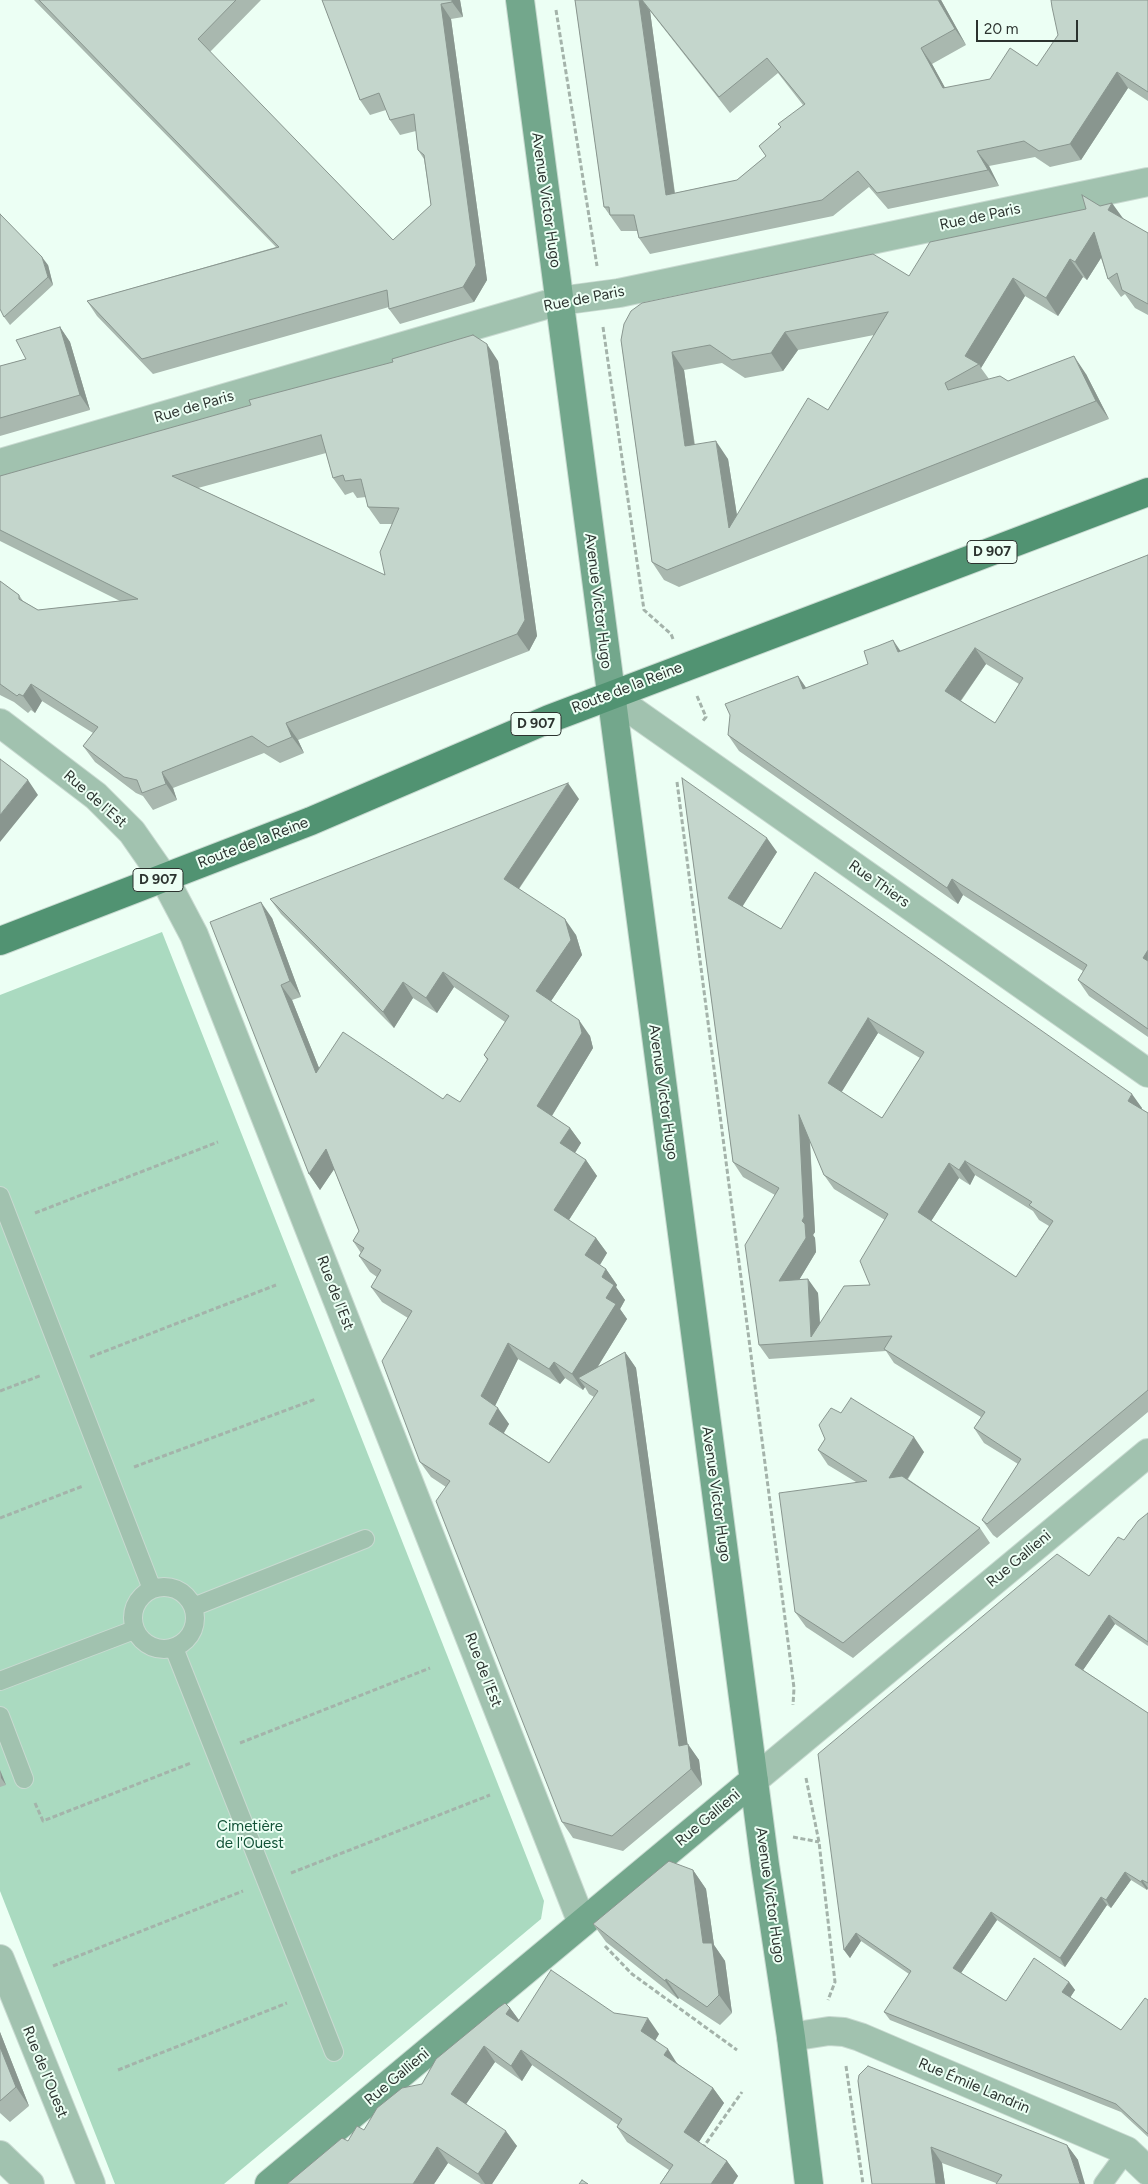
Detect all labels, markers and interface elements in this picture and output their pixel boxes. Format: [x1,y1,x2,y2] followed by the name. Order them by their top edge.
[978,10,1080,42] scale bar
[984,20,1018,38] text: 20 m
[528,131,564,269] street label: Avenue Victor Hugo
[938,200,1022,234] street label: Rue de Paris
[542,282,626,316] street label: Rue de Paris
[152,387,236,427] street label: Rue de Paris
[581,532,615,670] street label: Avenue Victor Hugo
[967,540,1017,564] road number: D 907
[569,659,685,717] street label: Route de la Reine
[511,712,561,736] road number: D 907
[60,767,130,831] street label: Rue de l'Est
[195,814,311,872] street label: Route de la Reine
[845,857,913,911] street label: Rue Thiers
[133,868,183,892] road number: D 907
[645,1023,681,1161] street label: Avenue Victor Hugo
[313,1253,357,1333] street label: Rue de l'Est
[698,1425,734,1563] street label: Avenue Victor Hugo
[983,1527,1055,1591] street label: Rue Gallieni
[461,1630,505,1710] street label: Rue de l'Est
[672,1786,744,1850] street label: Rue Gallieni
[216,1818,284,1853] park label: Cimetière de l'Ouest
[752,1826,788,1964] street label: Avenue Victor Hugo
[18,2023,72,2121] street label: Rue de l'Ouest
[361,2045,433,2109] street label: Rue Gallieni
[915,2054,1033,2118] street label: Rue Émile Landrin

